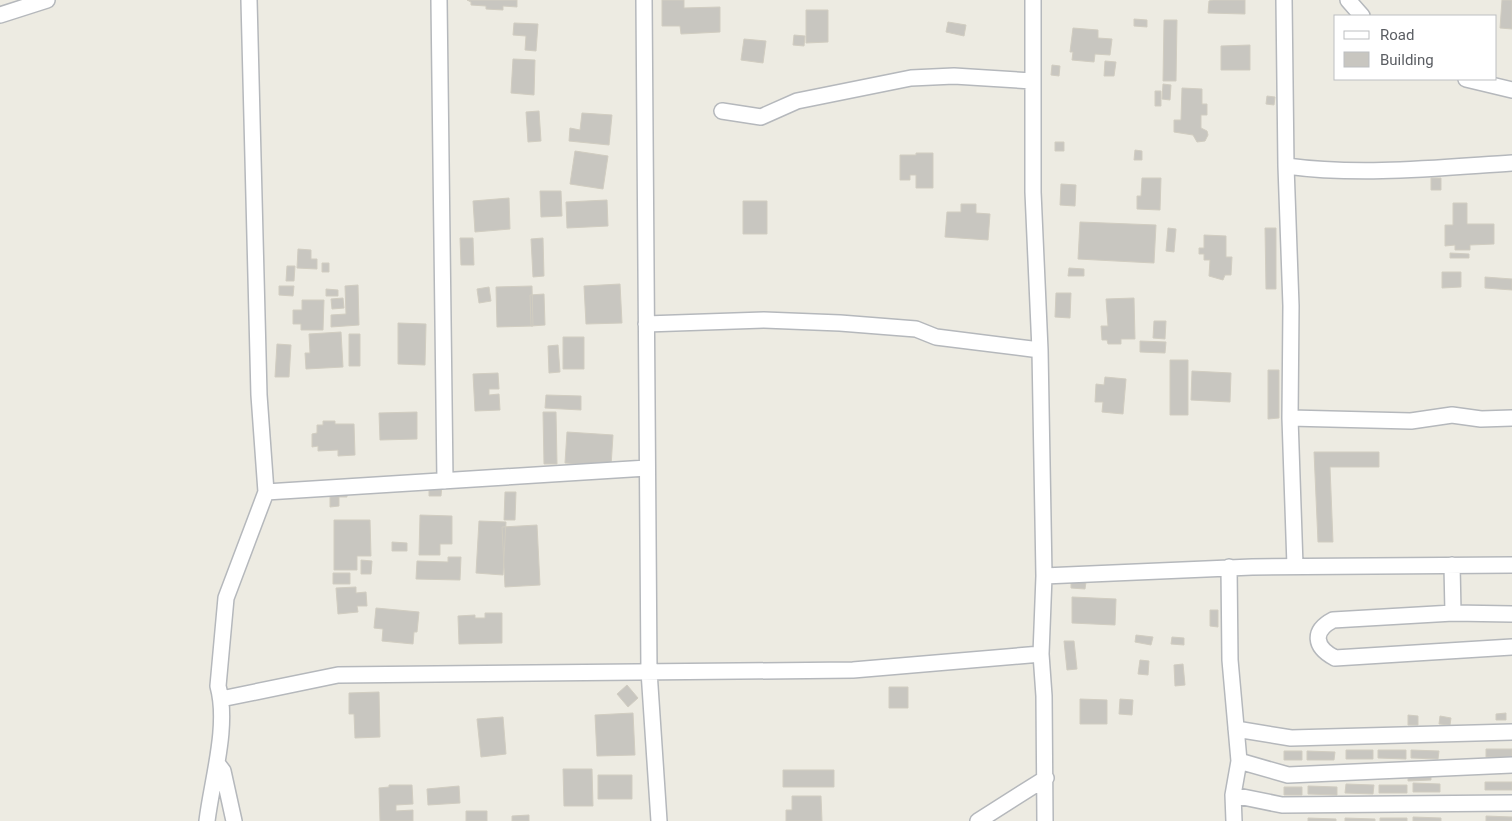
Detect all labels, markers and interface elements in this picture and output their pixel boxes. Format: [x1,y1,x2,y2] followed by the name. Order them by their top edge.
[1334,15,1497,80] legend
[1380,26,1414,44] text: Road
[1380,51,1434,69] text: Building

